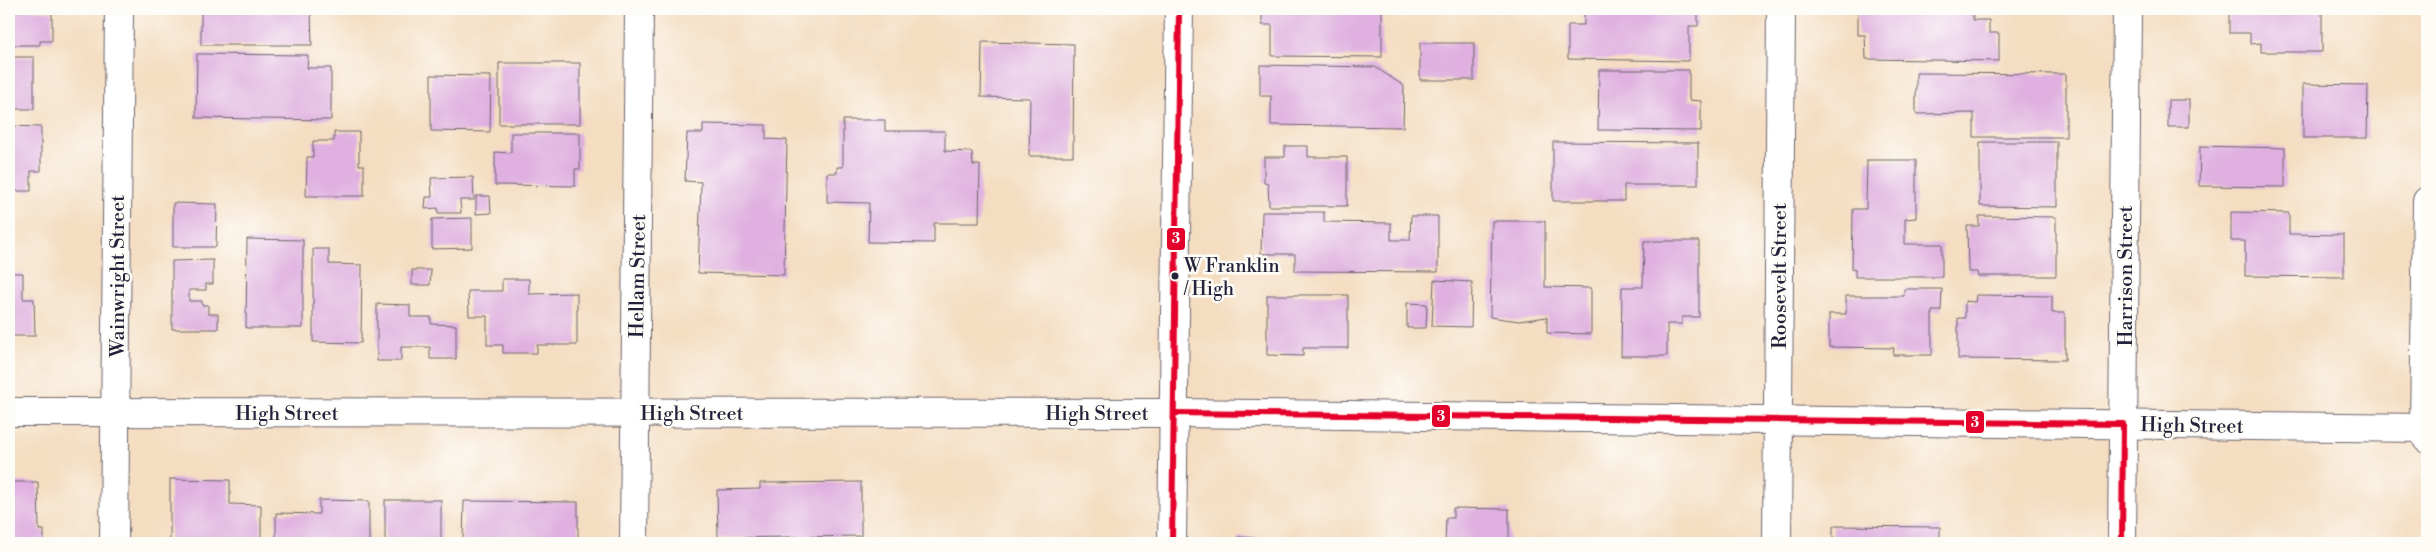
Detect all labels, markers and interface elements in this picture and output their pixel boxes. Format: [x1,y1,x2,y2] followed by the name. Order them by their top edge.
[106,195,131,358] street label: Wainwright Street
[1768,203,1793,349] street label: Roosevelt Street
[2114,205,2139,347] street label: Harrison Street
[625,214,652,338] street label: Hellam Street
[1166,227,1186,251] line badge: 3
[1172,230,1180,248] text: 3
[1183,254,1280,301] place label: W Franklin / High
[1170,271,1180,281] marker: W Franklin / High
[235,402,339,427] street label: High Street
[640,402,744,427] street label: High Street
[1045,402,1149,427] street label: High Street
[1431,404,1451,428] line badge: 3
[1437,408,1445,426] text: 3
[1965,410,1985,434] line badge: 3
[2140,413,2244,440] street label: High Street
[1971,414,1979,432] text: 3

